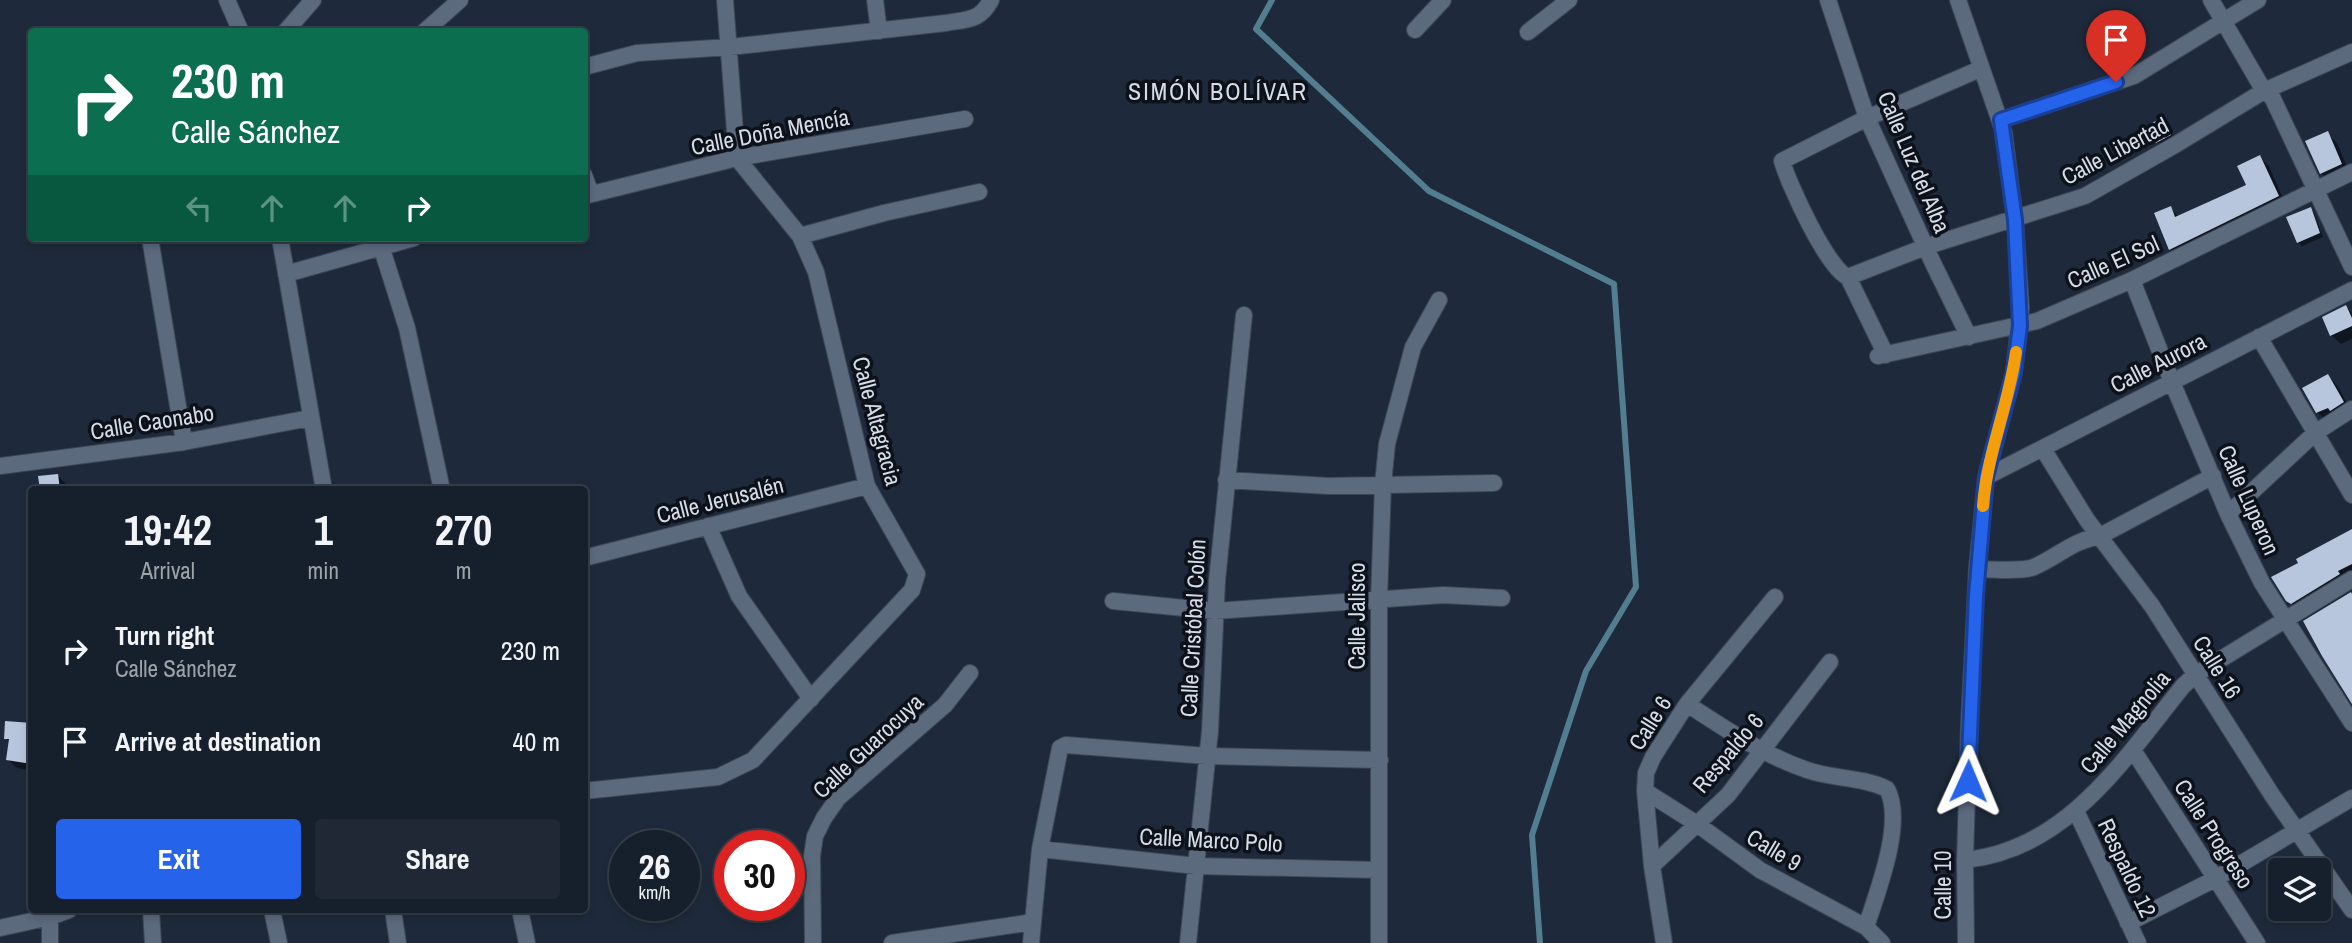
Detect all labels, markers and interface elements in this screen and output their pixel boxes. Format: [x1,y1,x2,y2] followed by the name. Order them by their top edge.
[2086,10,2146,82] pin
[2097,21,2135,59] icon: arrive
[171,47,285,113] text: 230 m
[56,56,147,147] icon: right
[1128,75,1308,107] district label: SIMÓN BOLÍVAR
[1871,86,1958,238] street label: Calle Luz del Alba
[688,101,852,162] street label: Calle Doña Mencía
[2056,109,2174,192] street label: Calle Libertad
[171,110,340,153] text: Calle Sánchez
[180,189,218,227] icon: left
[253,189,291,227] icon: ahead
[326,189,364,227] icon: ahead
[399,189,437,227] icon: right
[2062,228,2164,296] street label: Calle El Sol
[2105,325,2211,400] street label: Calle Aurora
[845,353,910,489] street label: Calle Altagracia
[88,396,216,447] street label: Calle Caonabo
[2211,440,2287,560] street label: Calle Luperon
[653,469,787,530] street label: Calle Jerusalén
[124,502,212,558] text: 19:42
[314,502,333,558] text: 1
[435,502,492,558] text: 270
[1172,538,1213,718] street label: Calle Cristóbal Colón
[141,555,195,586] text: Arrival
[308,555,339,586] text: min
[456,555,471,586] text: m
[1341,563,1372,669] street label: Calle Jalisco
[115,618,214,653] text: Turn right
[2186,629,2249,704] street label: Calle 16
[56,632,94,670] icon: right
[501,633,560,668] text: 230 m
[115,653,237,684] text: Calle Sánchez
[2072,663,2177,780] street label: Calle Magnolia
[806,686,930,805] street label: Calle Guarocuya
[1621,690,1678,756] street label: Calle 6
[1685,706,1770,799] street label: Respaldo 6
[56,723,94,761] icon: arrive
[115,724,321,759] text: Arrive at destination
[513,724,560,759] text: 40 m
[1931,744,2005,818] position arrow
[2167,773,2261,894] street label: Calle Progreso
[2091,813,2164,922] street label: Respaldo 12
[56,819,301,899] button: Exit
[315,819,560,899] button: Share
[1139,820,1284,859] street label: Calle Marco Polo
[1741,821,1807,878] street label: Calle 9
[714,830,805,921] speed limit sign: 30
[639,843,670,890] text: 26
[1927,850,1958,920] street label: Calle 10
[2268,858,2331,921] map controls
[2268,858,2331,921] button: layers
[639,880,671,905] text: km/h

